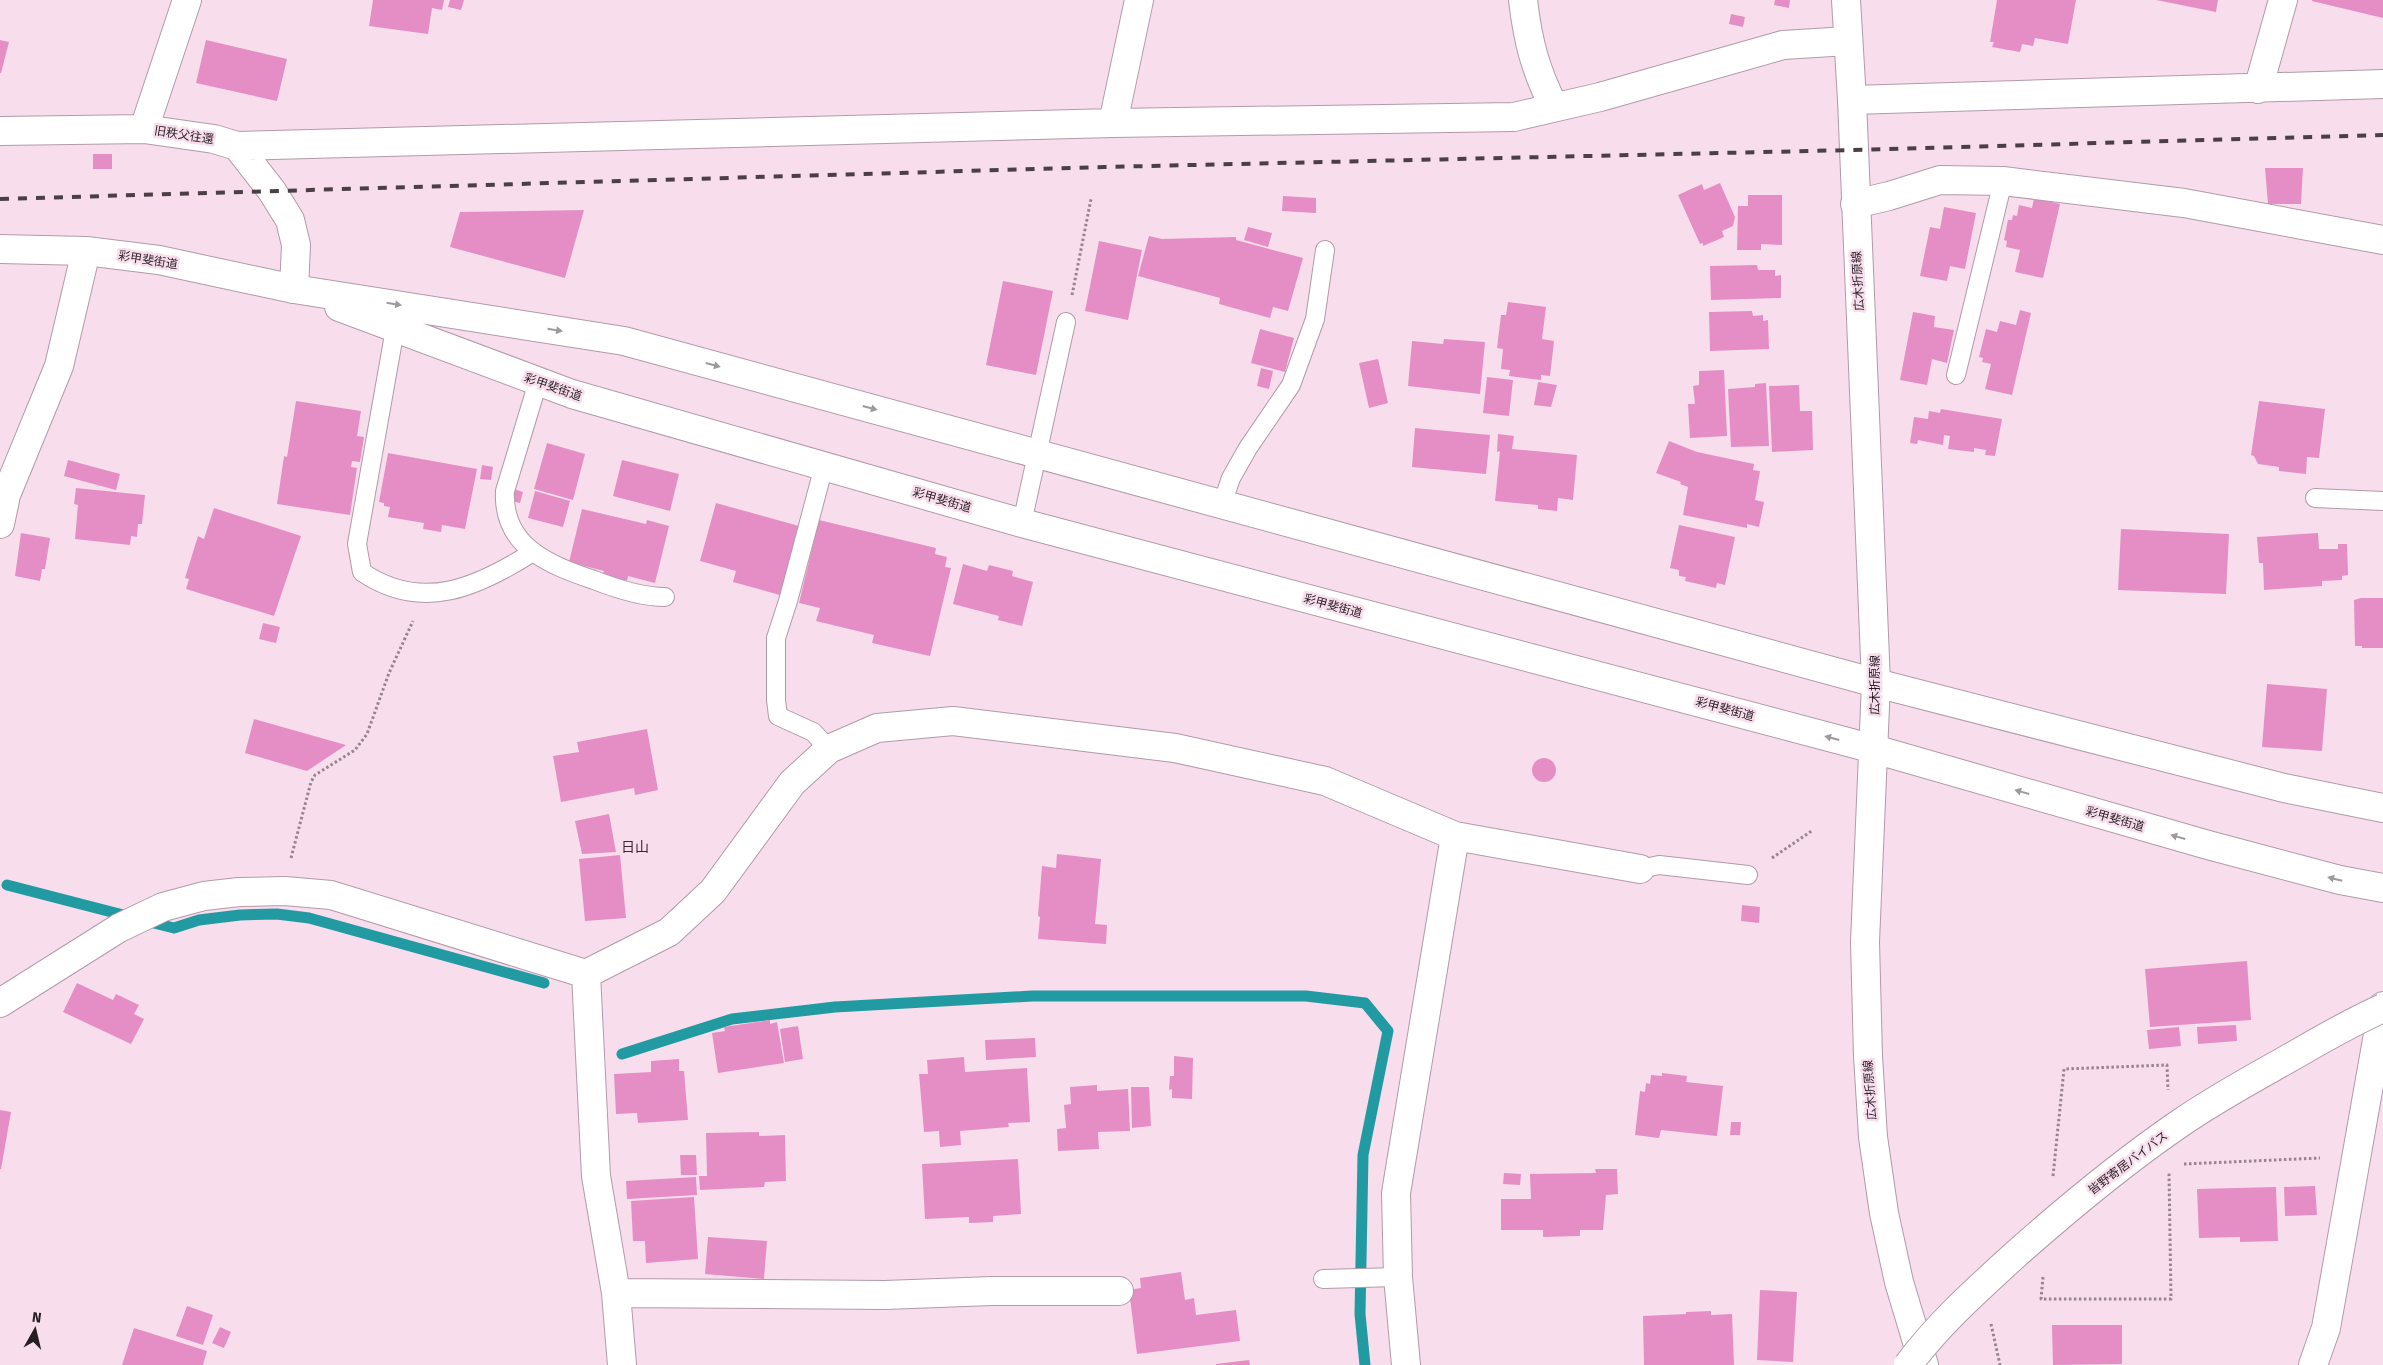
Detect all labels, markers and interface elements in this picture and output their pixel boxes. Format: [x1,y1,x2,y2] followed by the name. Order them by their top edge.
[153,123,215,147] street label: 旧秩父往還
[117,248,179,272] street label: 彩甲斐街道
[1849,251,1867,311] street label: 広木折原線
[387,301,403,309] one-way arrow
[547,326,563,334] one-way arrow
[706,361,721,369] one-way arrow
[522,371,584,403] street label: 彩甲斐街道
[863,404,878,412] one-way arrow
[911,485,973,515] street label: 彩甲斐街道
[1302,591,1364,621] street label: 彩甲斐街道
[1868,655,1882,715] street label: 広木折原線
[1694,694,1756,724] street label: 彩甲斐街道
[1825,733,1840,741] one-way arrow
[2014,787,2029,795] one-way arrow
[2084,804,2146,834] street label: 彩甲斐街道
[2171,832,2186,840] one-way arrow
[621,839,649,856] district label: 日山
[2328,875,2343,883] one-way arrow
[1861,1060,1879,1120] street label: 広木折原線
[2086,1129,2170,1197] street label: 皆野寄居バイパス
[10,1305,60,1355] north arrow
[31,1309,43,1327] text: N

